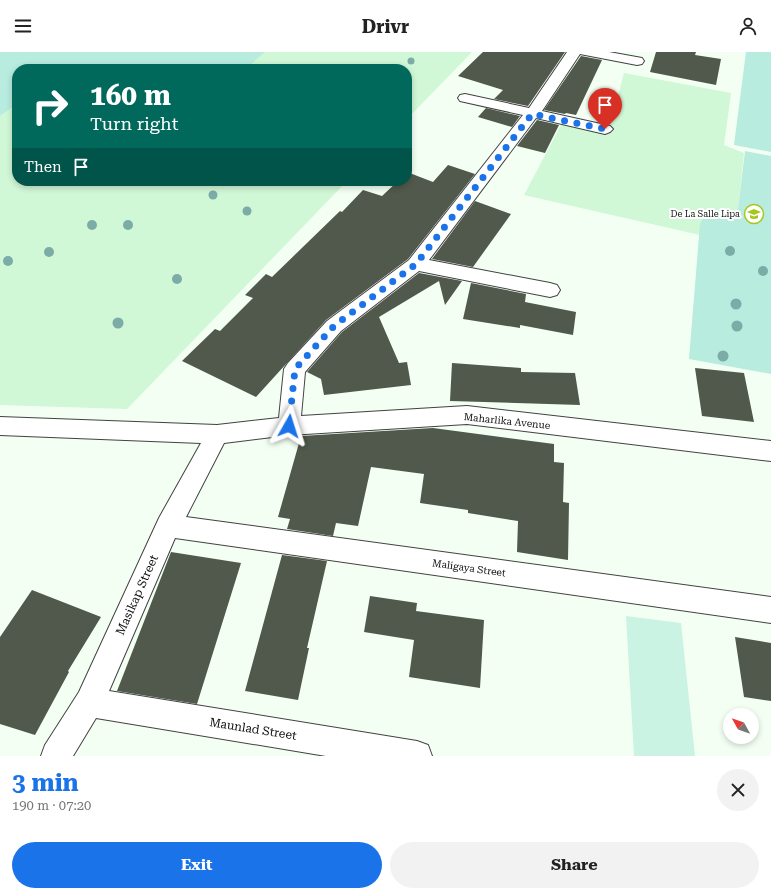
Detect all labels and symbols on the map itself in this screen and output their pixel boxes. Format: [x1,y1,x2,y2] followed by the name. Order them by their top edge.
[588,88,622,129] pin
[743,203,765,225] school or university icon: De La Salle Lipa
[671,209,740,219] place label: De La Salle Lipa
[268,405,310,447] position arrow
[463,411,551,431] street label: Maharlika Avenue
[113,552,161,637] street label: Masikap Street
[432,557,507,579] street label: Maligaya Street
[723,708,759,744] north arrow
[208,715,298,743] street label: Maunlad Street

